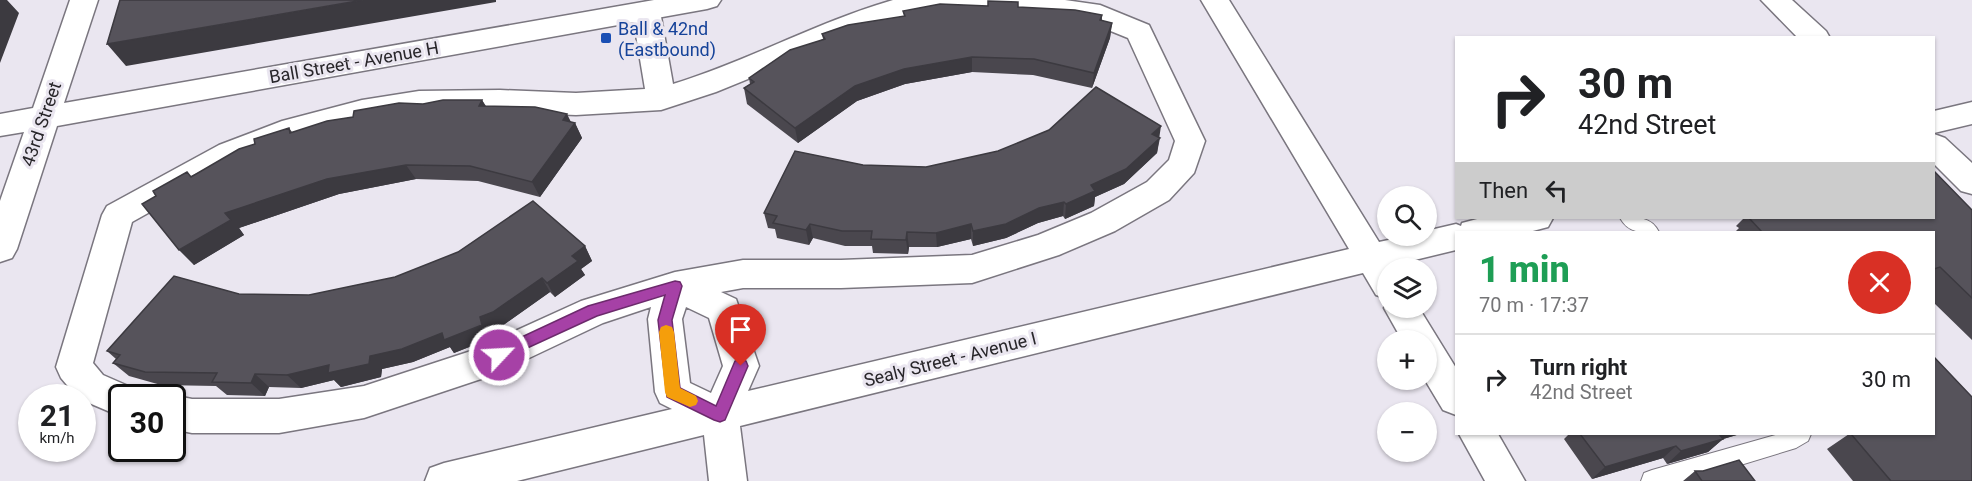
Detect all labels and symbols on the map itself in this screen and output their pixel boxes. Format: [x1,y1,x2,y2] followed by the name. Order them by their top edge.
[618,18,716,61] place label: Ball & 42nd (Eastbound)
[599,31,613,45] marker: Ball & 42nd (Eastbound)
[268,37,440,87] street label: Ball Street - Avenue H
[17,79,65,169] street label: 43rd Street
[715,304,766,366] pin
[467,323,531,387] position arrow
[862,327,1038,391] street label: Sealy Street - Avenue I
[108,384,186,462] speed limit sign: 30

